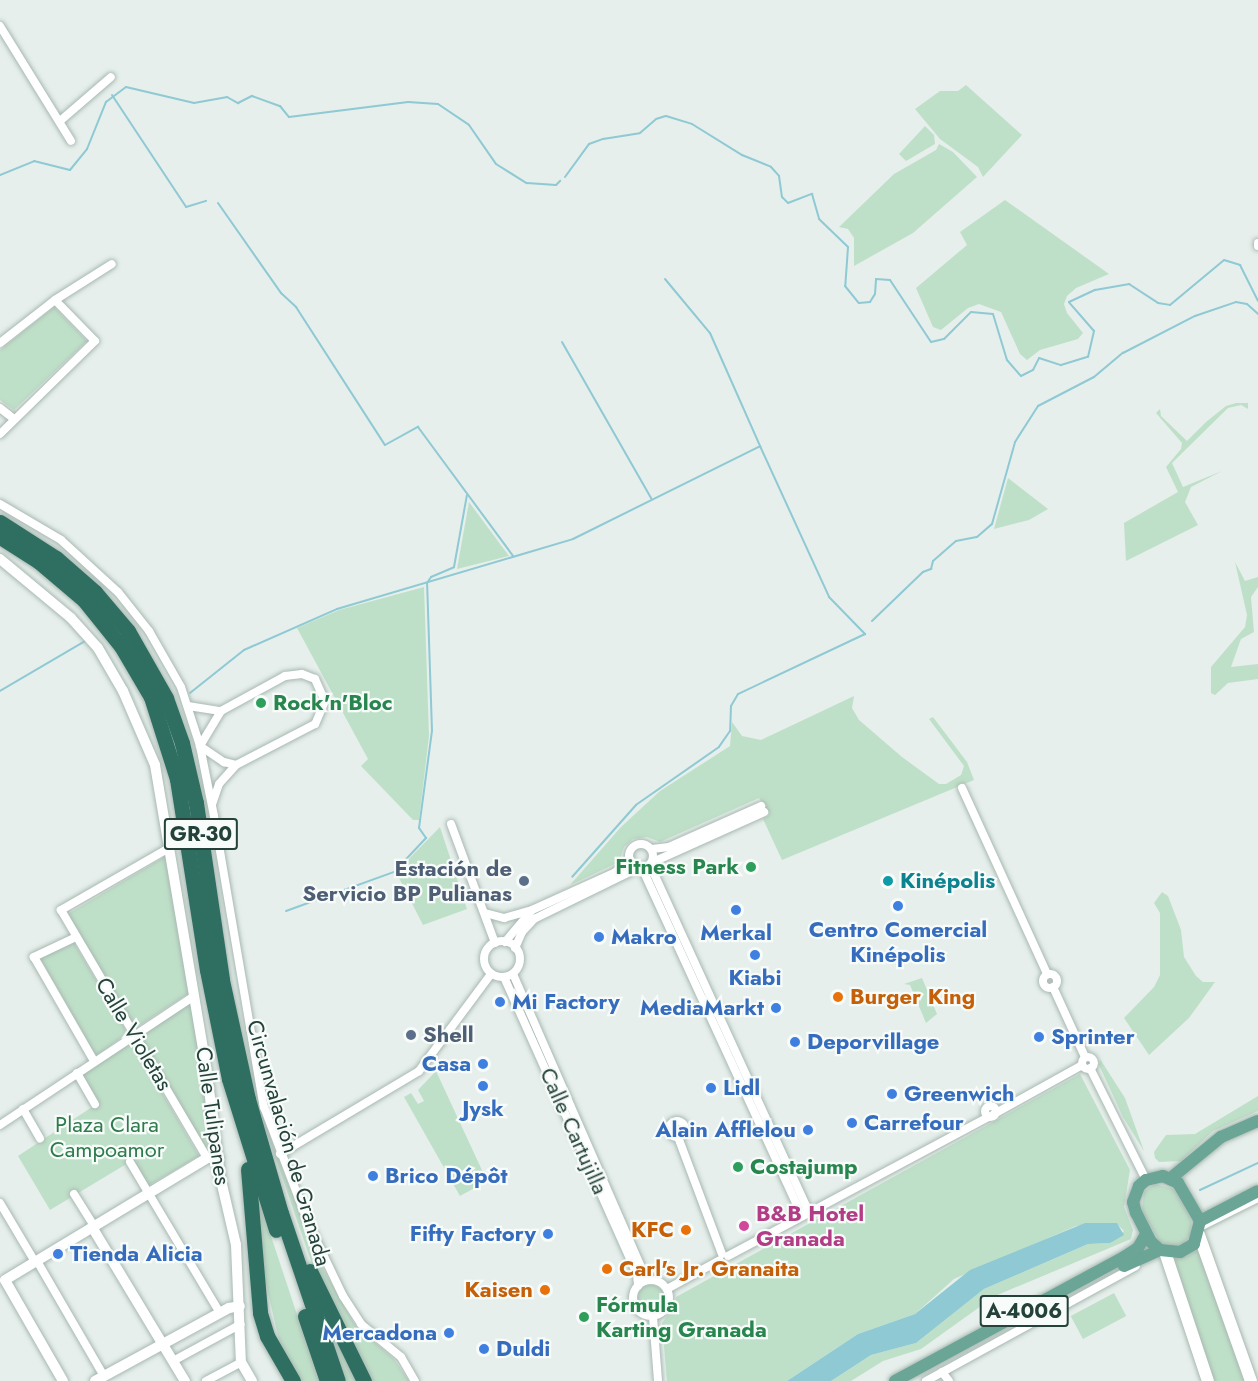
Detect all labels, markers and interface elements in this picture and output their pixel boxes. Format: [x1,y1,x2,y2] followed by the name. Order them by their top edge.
[273,690,393,716] place label: Rock'n'Bloc
[254,696,268,710] marker: Rock'n'Bloc
[164,816,238,852] road number: GR-30
[615,854,739,880] place label: Fitness Park
[303,855,512,906] place label: Estación de Servicio BP Pulianas
[744,860,758,874] marker: Fitness Park
[900,868,995,894] place label: Kinépolis
[517,874,531,888] marker: Estación de Servicio BP Pulianas
[881,874,895,888] marker: Kinépolis
[891,899,905,913] marker: Centro Comercial Kinépolis
[729,903,743,917] marker: Merkal
[809,916,987,968] place label: Centro Comercial Kinépolis
[700,920,772,946] place label: Merkal
[611,924,677,950] place label: Makro
[592,930,606,944] marker: Makro
[748,948,762,962] marker: Kiabi
[729,965,781,991] place label: Kiabi
[90,973,178,1095] street label: Calle Violetas
[850,984,975,1010] place label: Burger King
[512,989,620,1015] place label: Mi Factory
[831,990,845,1004] marker: Burger King
[493,995,507,1009] marker: Mi Factory
[640,995,764,1021] place label: MediaMarkt
[769,1001,783,1015] marker: MediaMarkt
[241,1017,337,1269] street label: Circunvalación de Granada
[423,1022,474,1048] place label: Shell
[1051,1024,1135,1050] place label: Sprinter
[404,1028,418,1042] marker: Shell
[807,1029,939,1055] place label: Deporvillage
[1032,1030,1046,1044] marker: Sprinter
[788,1035,802,1049] marker: Deporvillage
[190,1045,236,1187] street label: Calle Tulipanes
[422,1051,471,1077] place label: Casa
[476,1057,490,1071] marker: Casa
[534,1064,614,1198] street label: Calle Cartujilla
[723,1075,760,1101] place label: Lidl
[476,1079,490,1093] marker: Jysk
[704,1081,718,1095] marker: Lidl
[904,1081,1015,1107] place label: Greenwich
[885,1087,899,1101] marker: Greenwich
[462,1096,504,1122] place label: Jysk
[864,1110,964,1136] place label: Carrefour
[50,1111,164,1162] park label: Plaza Clara Campoamor
[845,1116,859,1130] marker: Carrefour
[655,1117,796,1143] place label: Alain Afflelou
[801,1123,815,1137] marker: Alain Afflelou
[750,1154,858,1180] place label: Costajump
[731,1160,745,1174] marker: Costajump
[385,1163,507,1189] place label: Brico Dépôt
[366,1169,380,1183] marker: Brico Dépôt
[756,1200,864,1252] place label: B&B Hotel Granada
[631,1217,674,1243] place label: KFC
[737,1219,751,1233] marker: B&B Hotel Granada
[410,1221,536,1247] place label: Fifty Factory
[679,1223,693,1237] marker: KFC
[541,1227,555,1241] marker: Fifty Factory
[70,1241,203,1267] place label: Tienda Alicia
[51,1247,65,1261] marker: Tienda Alicia
[619,1256,799,1282] place label: Carl's Jr. Granaita
[600,1262,614,1276] marker: Carl's Jr. Granaita
[464,1277,533,1303] place label: Kaisen
[538,1283,552,1297] marker: Kaisen
[596,1291,767,1342] place label: Fórmula Karting Granada
[979,1293,1069,1329] road number: A-4006
[577,1310,591,1324] marker: Fórmula Karting Granada
[322,1320,437,1346] place label: Mercadona
[442,1326,456,1340] marker: Mercadona
[496,1336,550,1362] place label: Duldi
[477,1342,491,1356] marker: Duldi

